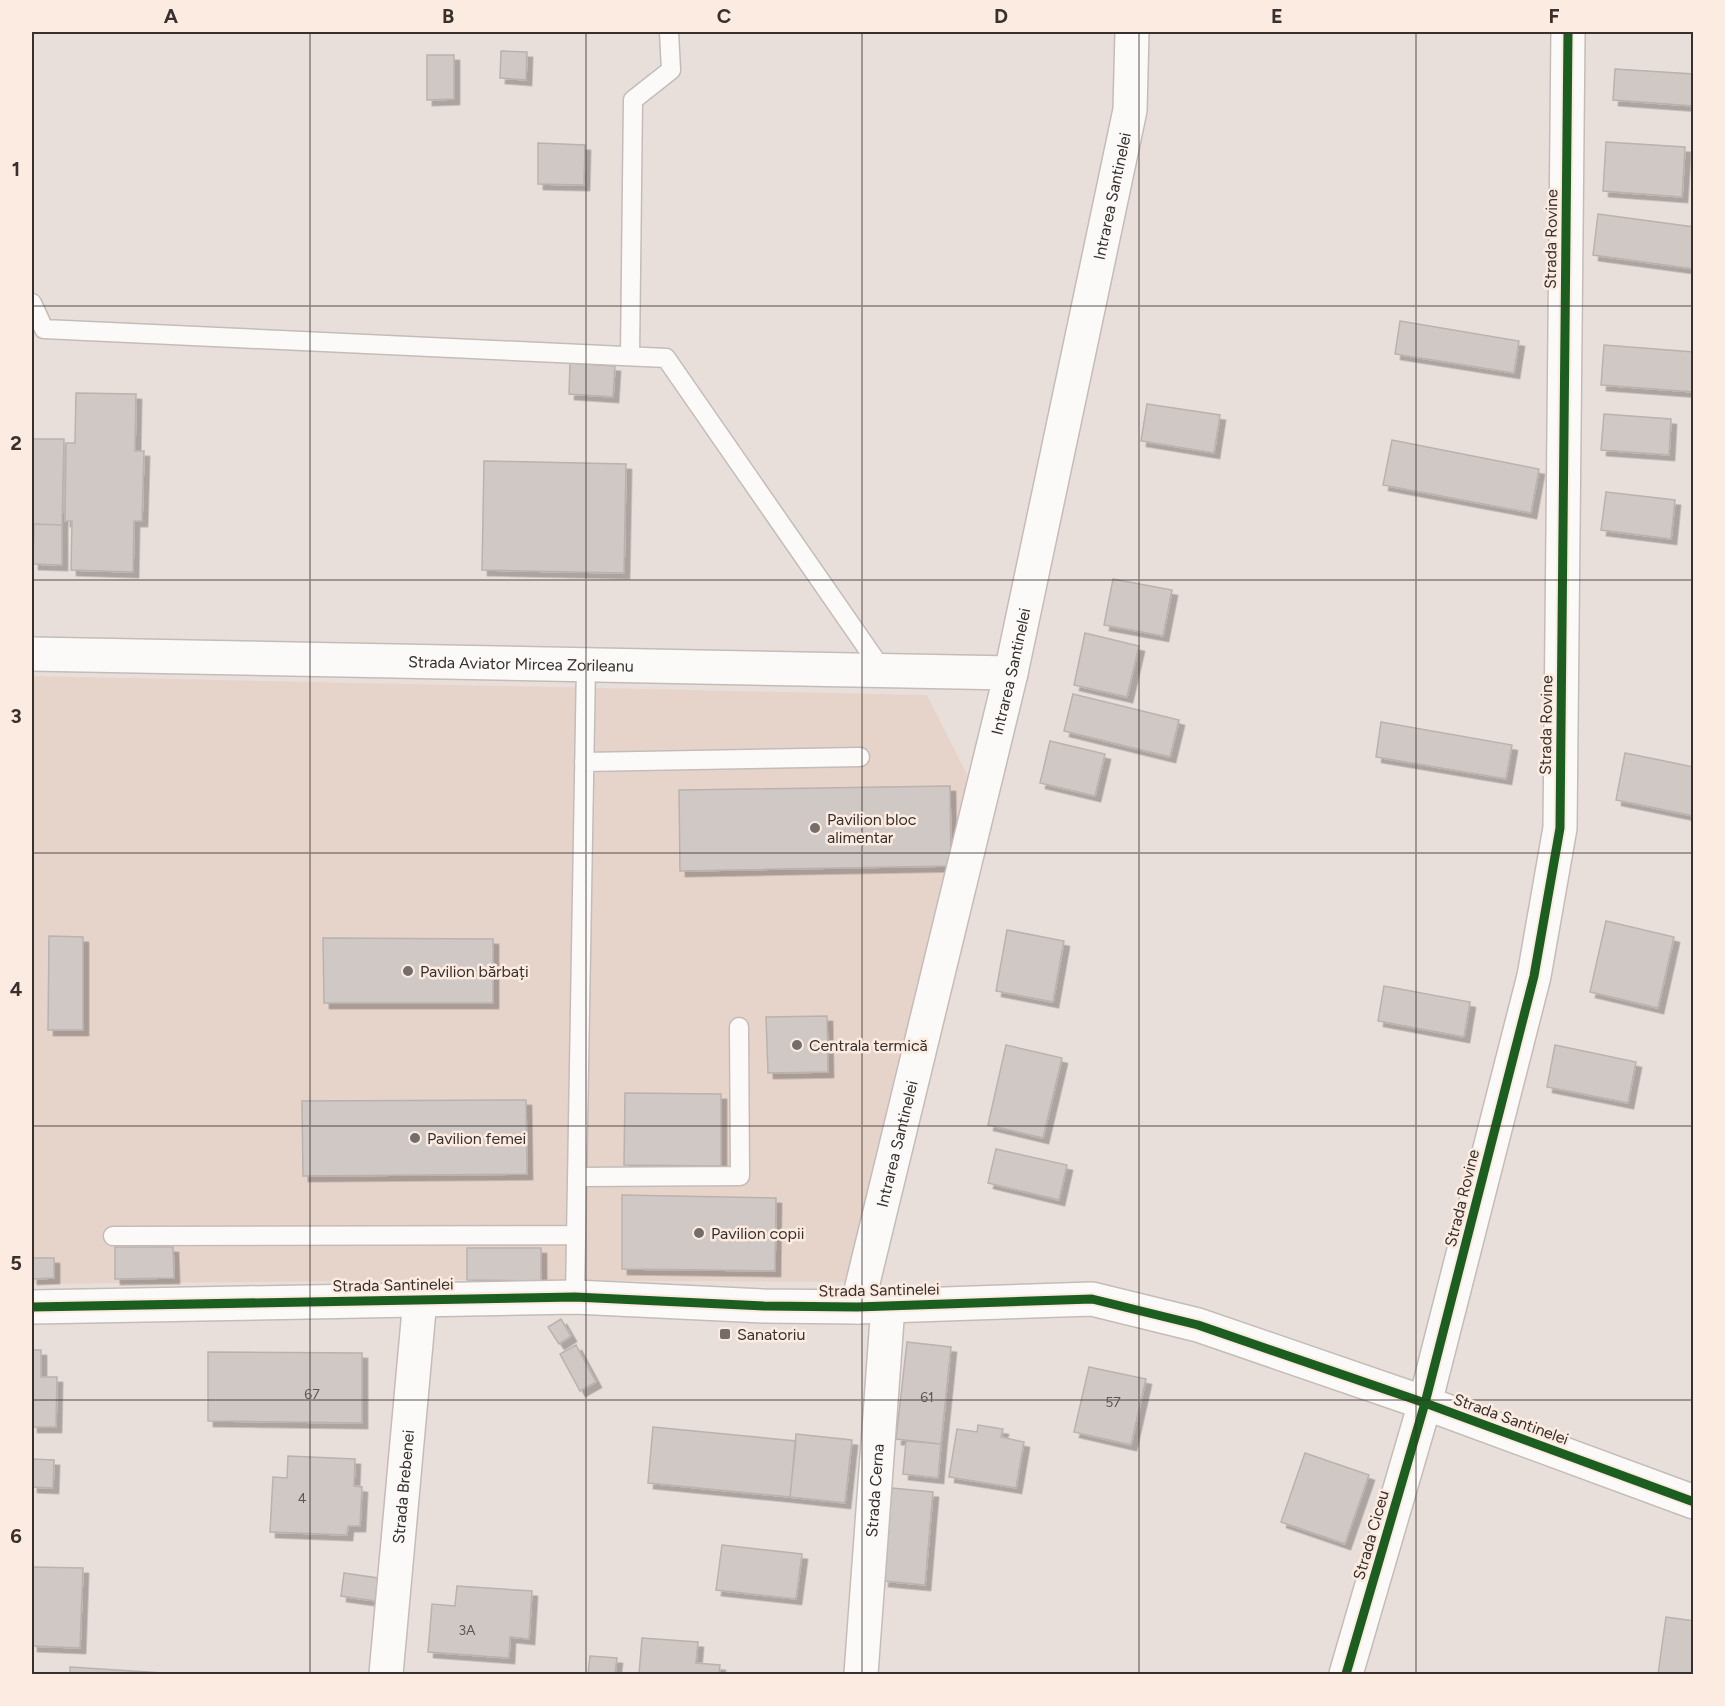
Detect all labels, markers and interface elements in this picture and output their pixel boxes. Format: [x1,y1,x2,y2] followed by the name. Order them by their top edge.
[164,4,179,28] text: A
[442,4,454,28] text: B
[717,4,731,28] text: C
[994,4,1008,28] text: D
[1271,4,1283,28] text: E
[1548,4,1560,28] text: F
[1089,131,1135,261] street label: Intrarea Santinelei
[12,157,20,181] text: 1
[1541,189,1561,289] street label: Strada Rovine
[10,431,22,455] text: 2
[987,606,1034,737] street label: Intrarea Santinelei
[408,652,634,675] street label: Strada Aviator Mircea Zorileanu
[1536,675,1556,775] street label: Strada Rovine
[10,704,22,728] text: 3
[827,810,917,847] place label: Pavilion bloc alimentar
[808,821,822,835] marker: Pavilion bloc alimentar
[420,962,529,981] place label: Pavilion bărbați
[401,964,415,978] marker: Pavilion bărbați
[10,977,23,1001] text: 4
[809,1036,928,1055] place label: Centrala termică
[790,1038,804,1052] marker: Centrala termică
[872,1079,921,1209] street label: Intrarea Santinelei
[427,1129,526,1148] place label: Pavilion femei
[408,1131,422,1145] marker: Pavilion femei
[1441,1147,1483,1249] street label: Strada Rovine
[711,1224,804,1243] place label: Pavilion copii
[692,1226,706,1240] marker: Pavilion copii
[10,1251,22,1275] text: 5
[332,1274,454,1296] street label: Strada Santinelei
[818,1279,940,1301] street label: Strada Santinelei
[737,1325,805,1344] place label: Sanatoriu
[718,1327,732,1341] marker: Sanatoriu
[304,1386,320,1403] house number: 67
[920,1389,934,1406] house number: 61
[1451,1389,1571,1449] street label: Strada Santinelei
[1105,1394,1121,1411] house number: 57
[388,1429,418,1545] street label: Strada Brebenei
[862,1443,887,1538] street label: Strada Cerna
[1349,1488,1393,1582] street label: Strada Ciceu
[298,1490,307,1507] house number: 4
[10,1524,22,1548] text: 6
[458,1622,476,1639] house number: 3A

